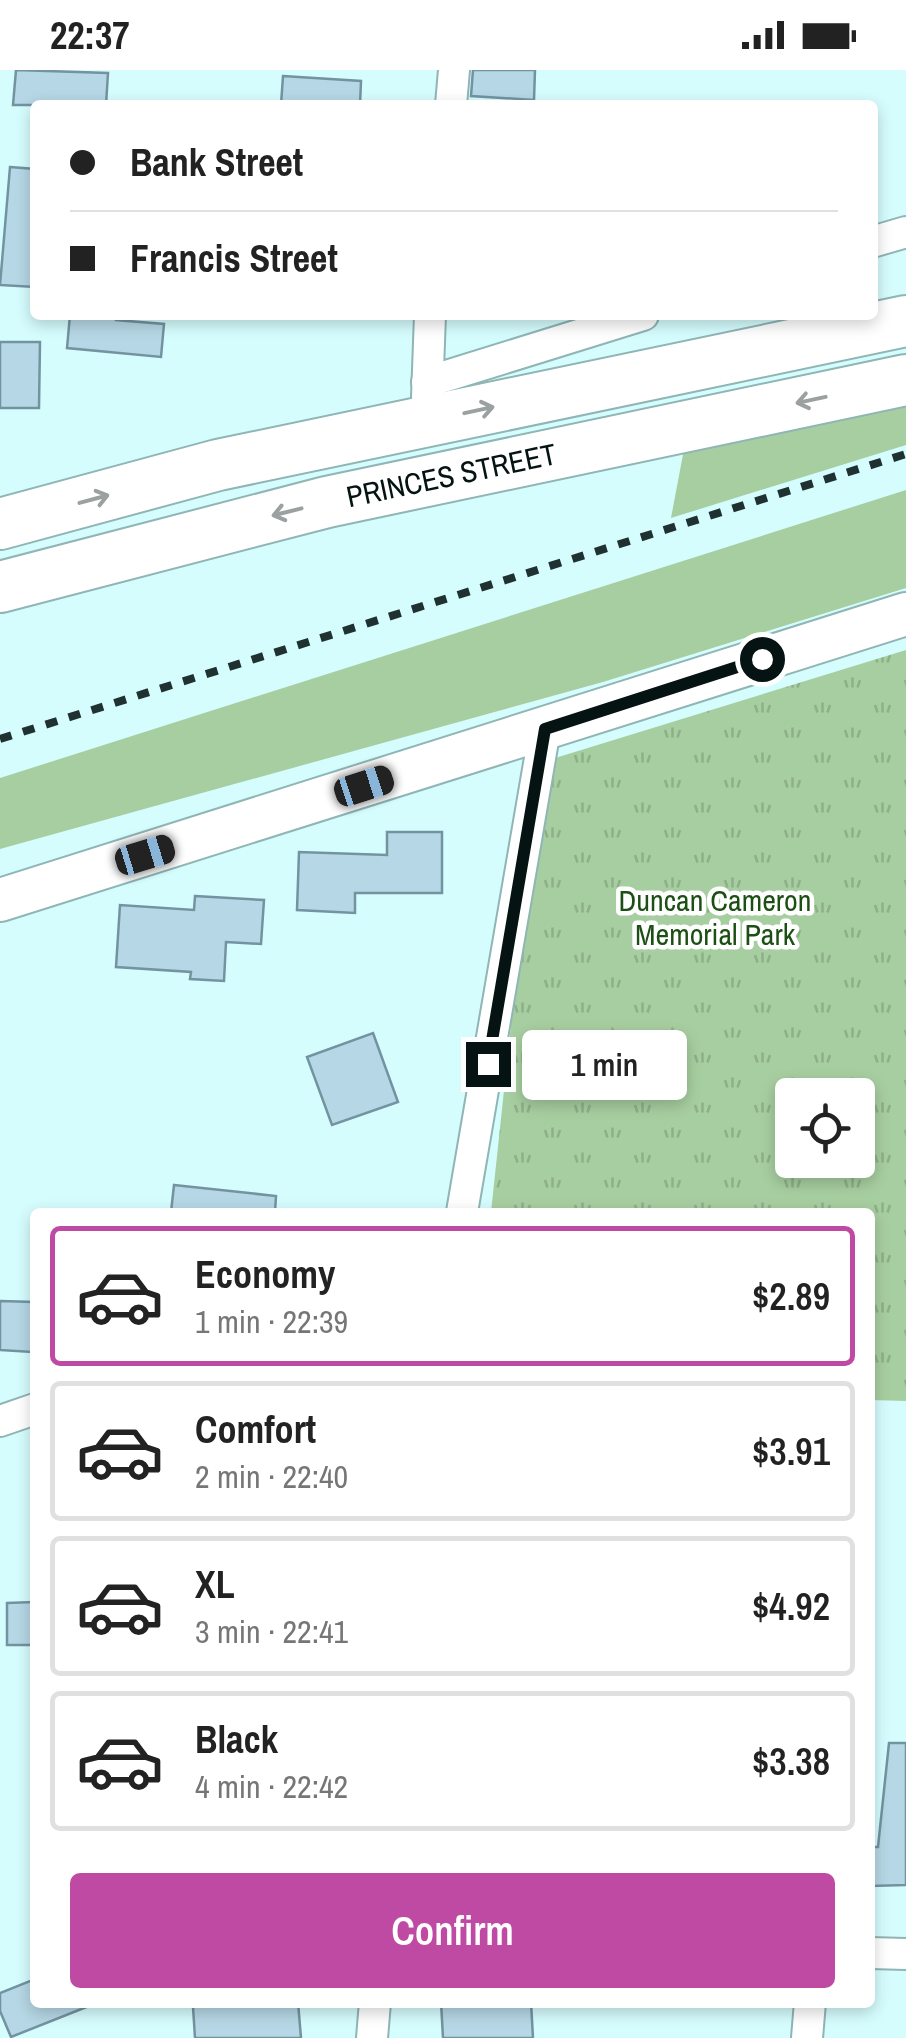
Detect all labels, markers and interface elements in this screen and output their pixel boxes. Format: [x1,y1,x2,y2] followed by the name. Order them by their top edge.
[50,10,130,61] text: 22:37
[130,137,303,188] text: Bank Street
[130,233,338,284] text: Francis Street
[795,392,827,411] one-way arrow
[462,399,494,418] one-way arrow
[343,433,560,516] street label: PRINCES STREET
[78,488,109,507] one-way arrow
[272,504,304,522] one-way arrow
[740,637,785,682] route start
[331,762,397,810] car
[112,832,178,878] car
[619,880,811,954] park label: Duncan Cameron Memorial Park
[523,1029,688,1099] callout: 1 min
[466,1042,511,1087] route end
[571,1043,638,1086] text: 1 min
[775,1078,875,1178] map controls
[775,1078,875,1178] button: locate
[195,1249,335,1300] text: Economy
[75,1251,165,1341] icon: car
[752,1271,830,1322] text: $2.89
[195,1300,348,1343] text: 1 min · 22:39
[195,1404,316,1455] text: Comfort
[75,1406,165,1496] icon: car
[752,1426,830,1477] text: $3.91
[195,1455,348,1498] text: 2 min · 22:40
[195,1559,235,1610] text: XL
[75,1561,165,1651] icon: car
[752,1581,830,1632] text: $4.92
[195,1610,348,1653] text: 3 min · 22:41
[195,1714,278,1765] text: Black
[75,1716,165,1806] icon: car
[752,1736,830,1787] text: $3.38
[195,1765,348,1808] text: 4 min · 22:42
[70,1873,835,1988] button: Confirm

